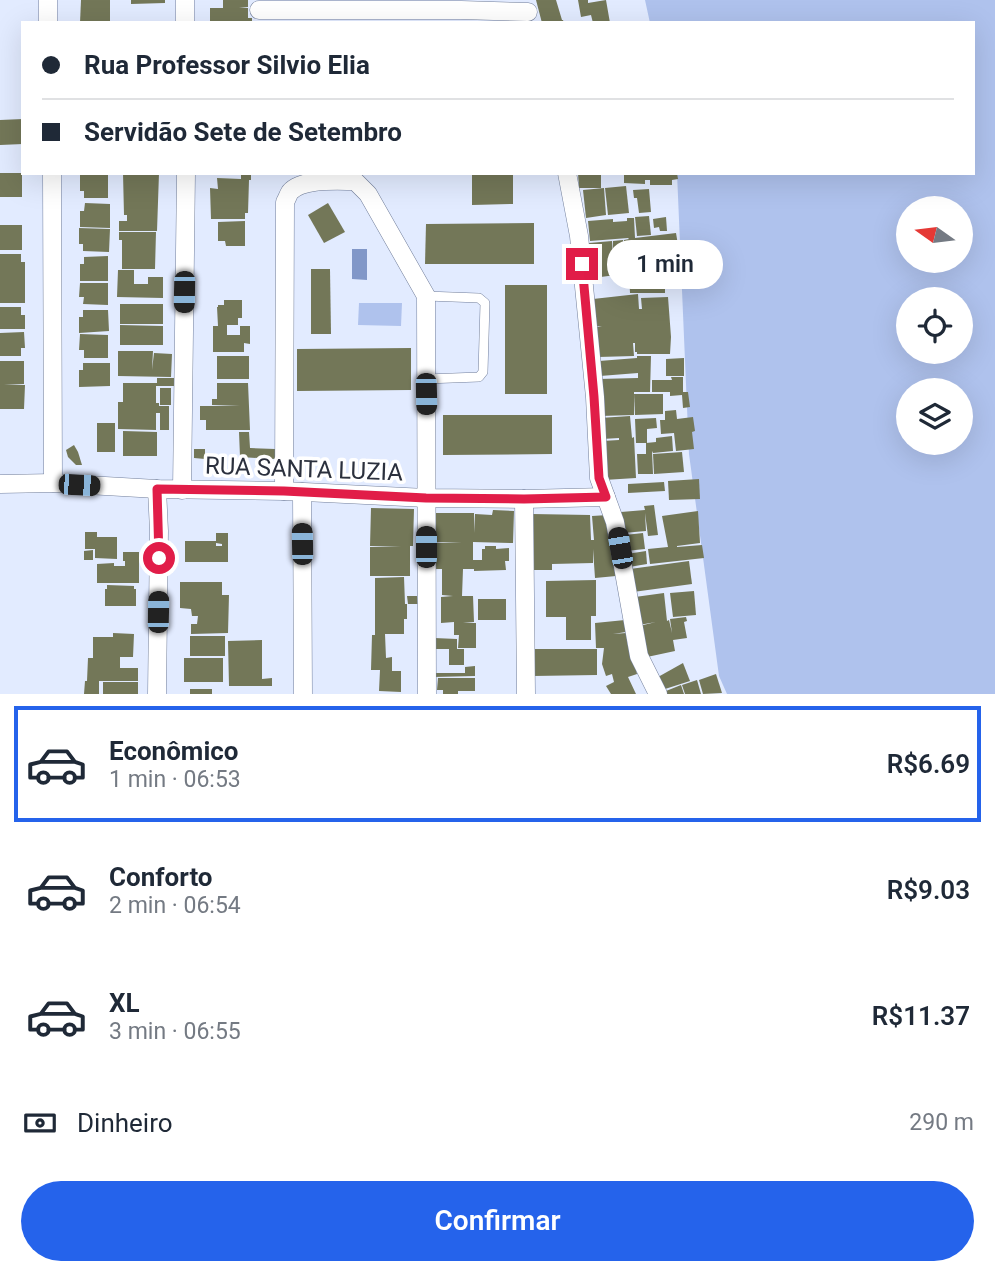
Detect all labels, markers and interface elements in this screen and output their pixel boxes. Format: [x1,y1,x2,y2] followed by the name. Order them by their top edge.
[84,50,370,80] text: Rua Professor Silvio Elia
[84,117,402,147] text: Servidão Sete de Setembro
[896,196,973,273] north arrow
[896,196,973,455] map controls
[606,240,722,288] callout: 1 min
[566,248,598,280] route end
[636,251,694,278] text: 1 min
[174,271,195,313] car
[896,287,973,364] button: locate
[416,373,437,415] car
[896,378,973,455] button: layers
[205,452,404,486] street label: RUA SANTA LUZIA
[58,473,101,497] car
[292,523,313,565] car
[607,525,634,571] car
[416,526,437,568] car
[143,542,175,574] route start
[148,591,169,633] car
[25,733,88,796] icon: car
[109,736,238,766] text: Econômico
[887,749,970,779] text: R$6.69
[109,766,241,793] text: 1 min · 06:53
[25,859,88,922] icon: car
[109,862,213,892] text: Conforto
[887,875,970,905] text: R$9.03
[109,892,241,919] text: 2 min · 06:54
[25,985,88,1048] icon: car
[109,988,140,1018] text: XL
[872,1001,970,1031] text: R$11.37
[109,1018,241,1045] text: 3 min · 06:55
[21,1104,59,1142] icon: cash
[77,1108,173,1138] text: Dinheiro
[909,1109,974,1136] text: 290 m
[21,1181,974,1261] button: Confirmar

